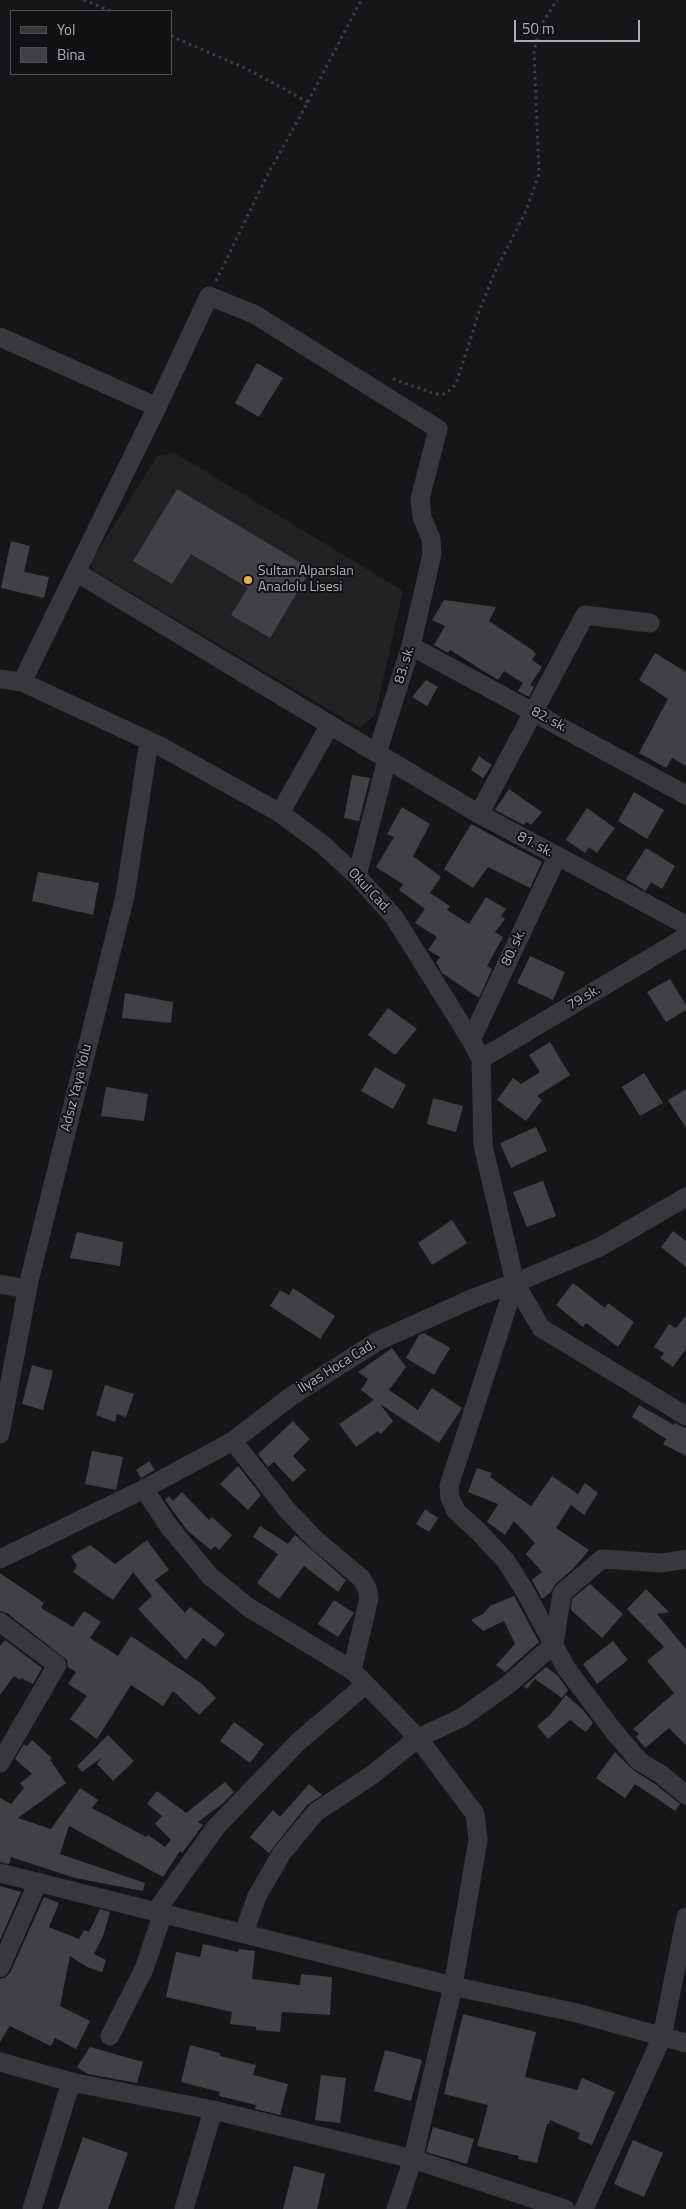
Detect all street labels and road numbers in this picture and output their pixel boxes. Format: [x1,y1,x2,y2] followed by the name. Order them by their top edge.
[391,644,419,686] street label: 83. sk.
[528,704,570,736] street label: 82. sk.
[514,829,556,861] street label: 81. sk.
[344,865,394,917] street label: Okul Cad.
[498,927,530,969] street label: 80. sk.
[565,982,603,1014] street label: 79.sk.
[58,1042,96,1134] street label: Adsız Yaya Yolu
[295,1337,379,1397] street label: İlyas Hoca Cad.

